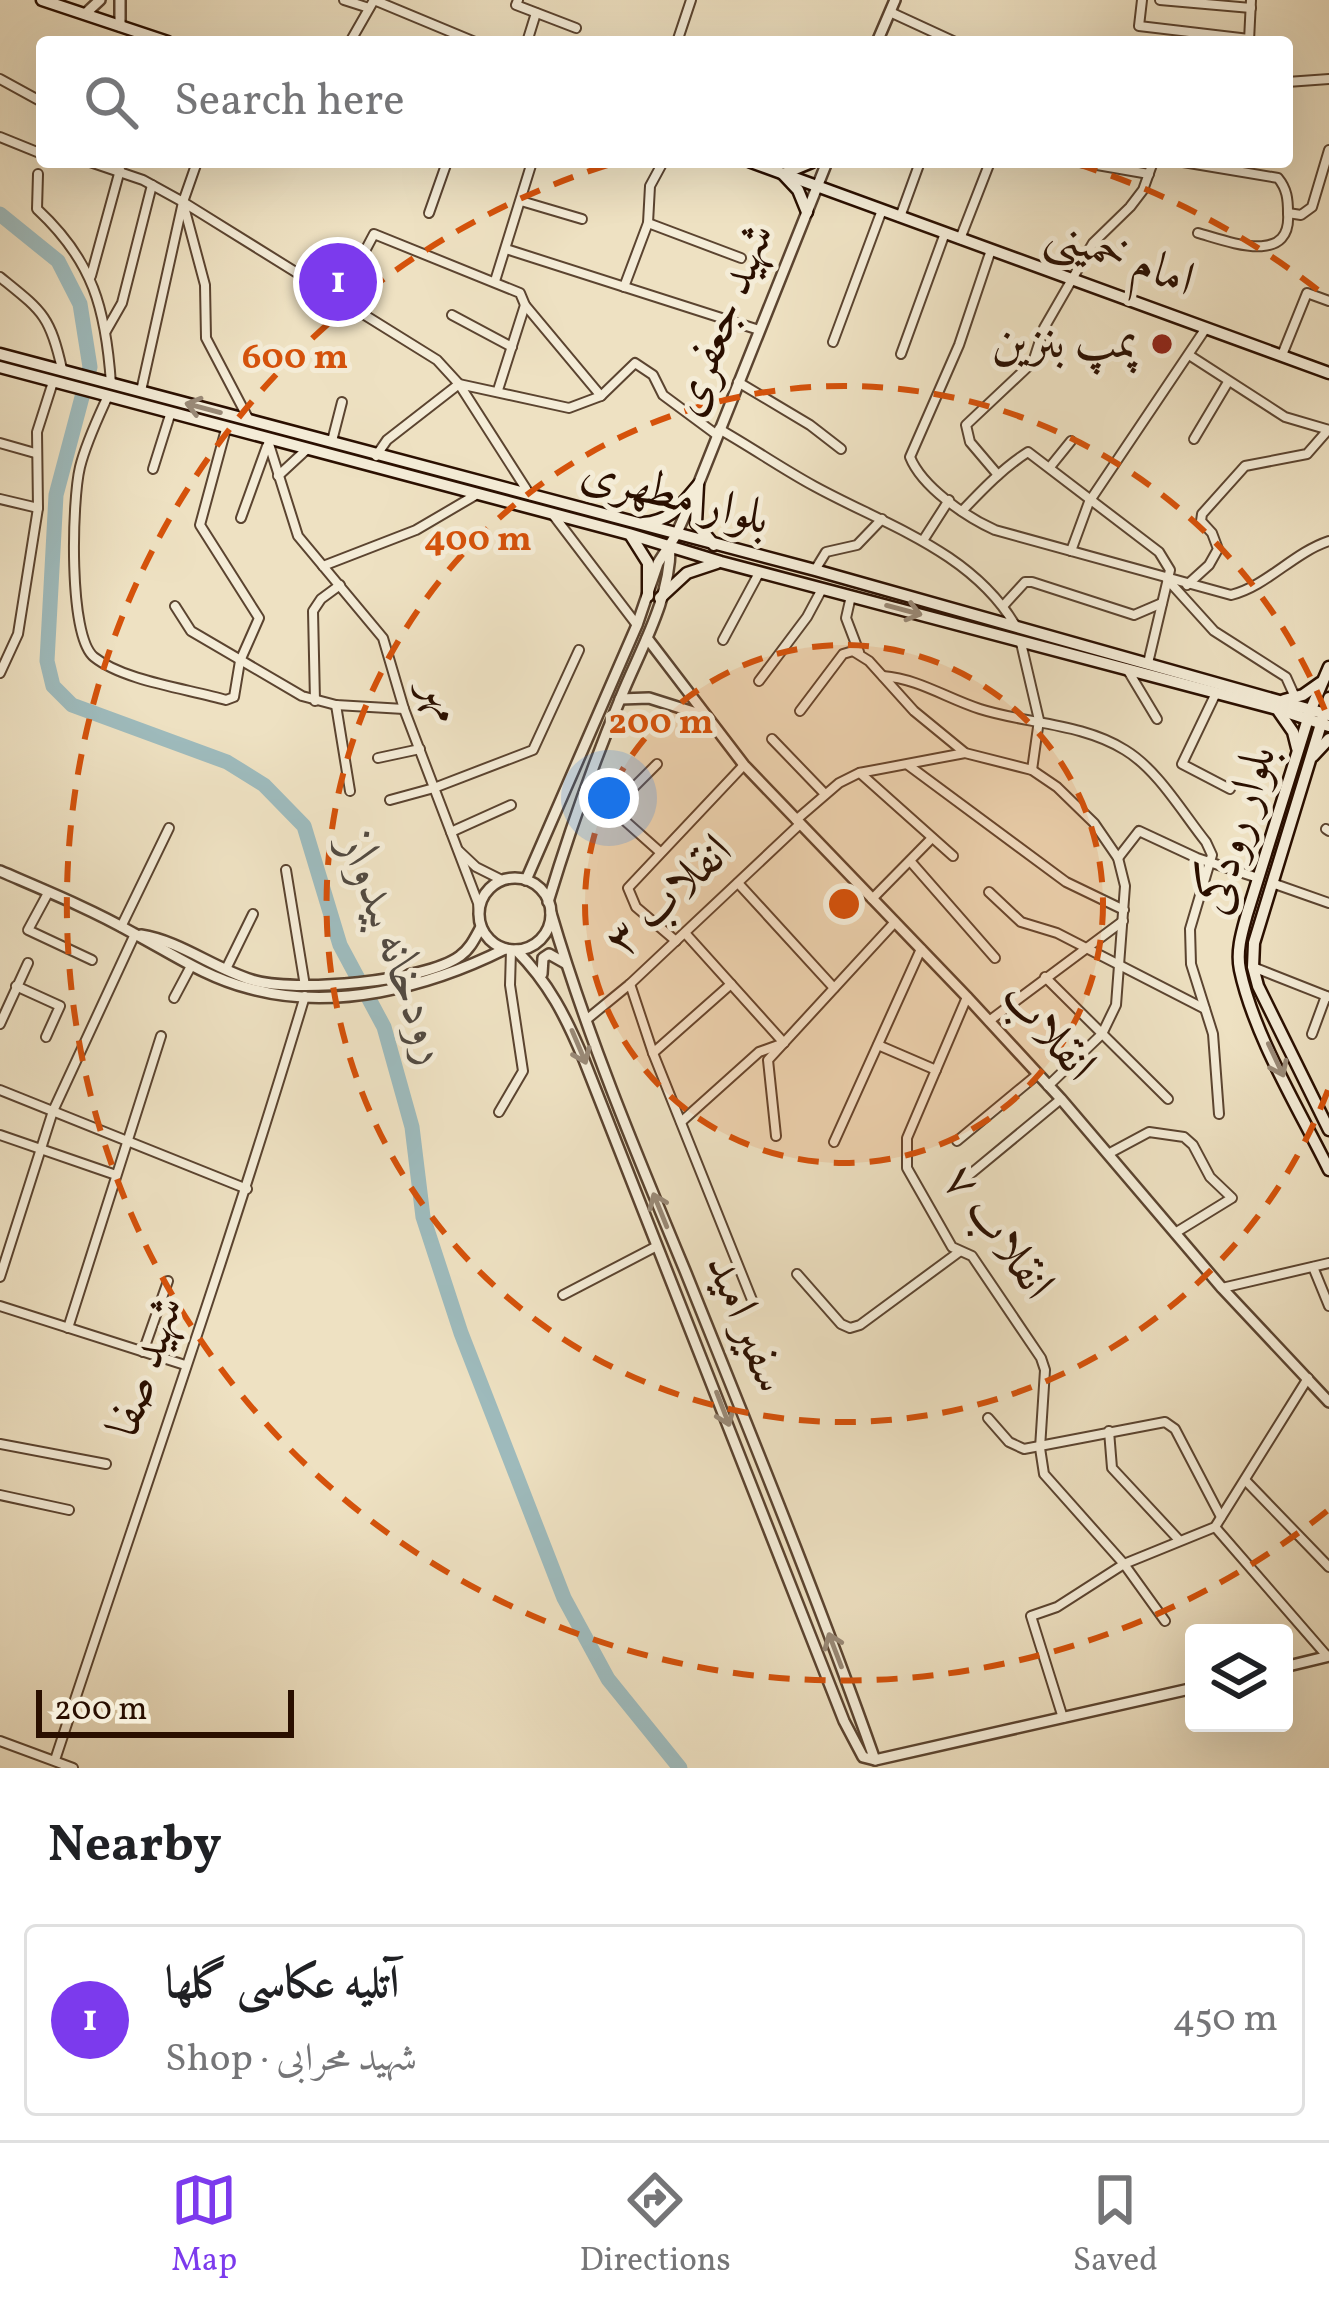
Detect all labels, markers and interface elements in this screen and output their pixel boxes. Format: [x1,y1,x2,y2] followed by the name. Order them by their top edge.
[36,36,1293,168] search box
[78,69,144,135] icon: search
[174,71,405,134] text: Search here
[1035,200,1203,319] street label: امام خمینی
[655,213,793,427] street label: شهید جعفری
[299,237,377,327] pin: 1
[992,311,1138,378] place label: پمپ بنزین
[1149,331,1175,357] marker: پمپ بنزین
[242,334,348,384] text: 600 m
[185,396,223,418] one-way arrow
[573,440,777,554] street label: بلوار مطهری
[424,516,532,566] text: 400 m
[884,601,922,623] one-way arrow
[402,666,480,731] street label: مهر
[608,699,714,749] text: 200 m
[1181,737,1295,923] street label: بلوار رودکی
[579,768,639,828] your location
[591,820,749,974] street label: انقلاب ۳
[318,821,469,1075] water label: رودخانه بیدواز
[823,883,865,925] centre of rings
[984,967,1110,1097] street label: انقلاب
[569,1028,591,1064] one-way arrow
[1266,1042,1288,1078] one-way arrow
[925,1151,1069,1315] street label: انقلاب ۷
[648,1192,669,1229] one-way arrow
[687,1244,803,1404] street label: سفیر امید
[92,1287,202,1447] street label: شهید صفا
[714,1390,735,1427] one-way arrow
[1185,1624,1293,1732] map controls
[1185,1624,1293,1732] button: layers
[823,1633,845,1670] one-way arrow
[36,1684,294,1737] scale bar
[54,1688,148,1734] text: 200 m
[48,1811,222,1882] text: Nearby
[165,1954,399,2017] text: آتلیه عکاسی گلها
[82,1993,98,2047] text: 1
[1172,1993,1278,2047] text: 450 m
[165,2033,417,2087] text: Shop · شهید محرابی
[171,2167,237,2285] tab: Map
[579,2167,731,2285] tab: Directions
[1073,2167,1158,2285] tab: Saved

